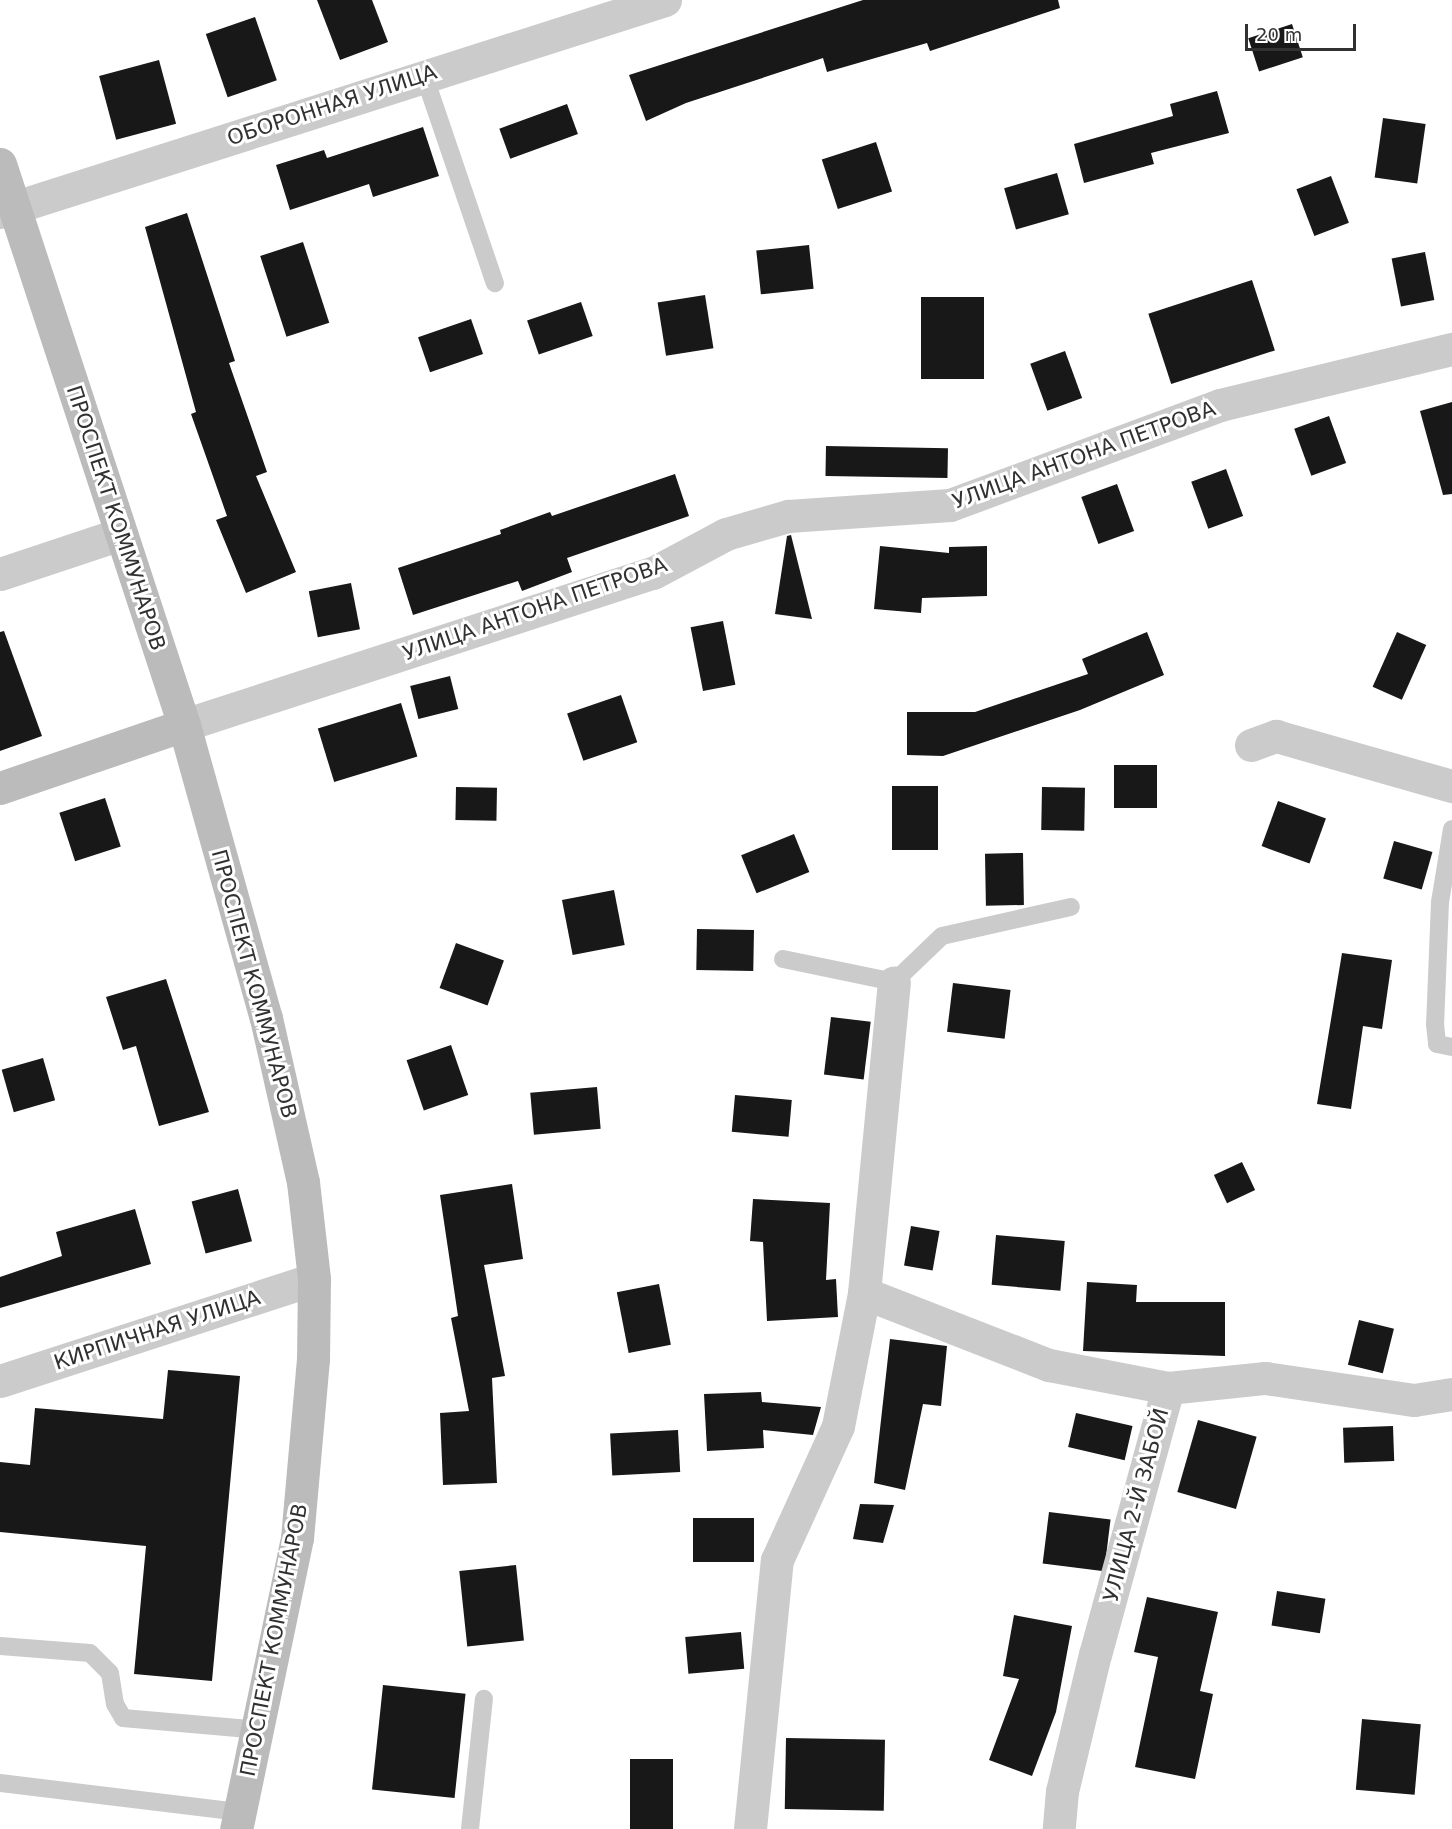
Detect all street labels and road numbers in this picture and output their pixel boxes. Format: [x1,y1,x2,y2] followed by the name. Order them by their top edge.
[224,59,440,151] street label: ОБОРОННАЯ УЛИЦА
[61,382,171,654] street label: ПРОСПЕКТ КОММУНАРОВ
[949,396,1219,514] street label: УЛИЦА АНТОНА ПЕТРОВА
[400,552,670,666] street label: УЛИЦА АНТОНА ПЕТРОВА
[206,847,302,1121] street label: ПРОСПЕКТ КОММУНАРОВ
[51,1285,263,1375] street label: КИРПИЧНАЯ УЛИЦА
[1098,1405,1174,1605] street label: УЛИЦА 2-Й ЗАБОЙ
[235,1501,313,1779] street label: ПРОСПЕКТ КОММУНАРОВ

